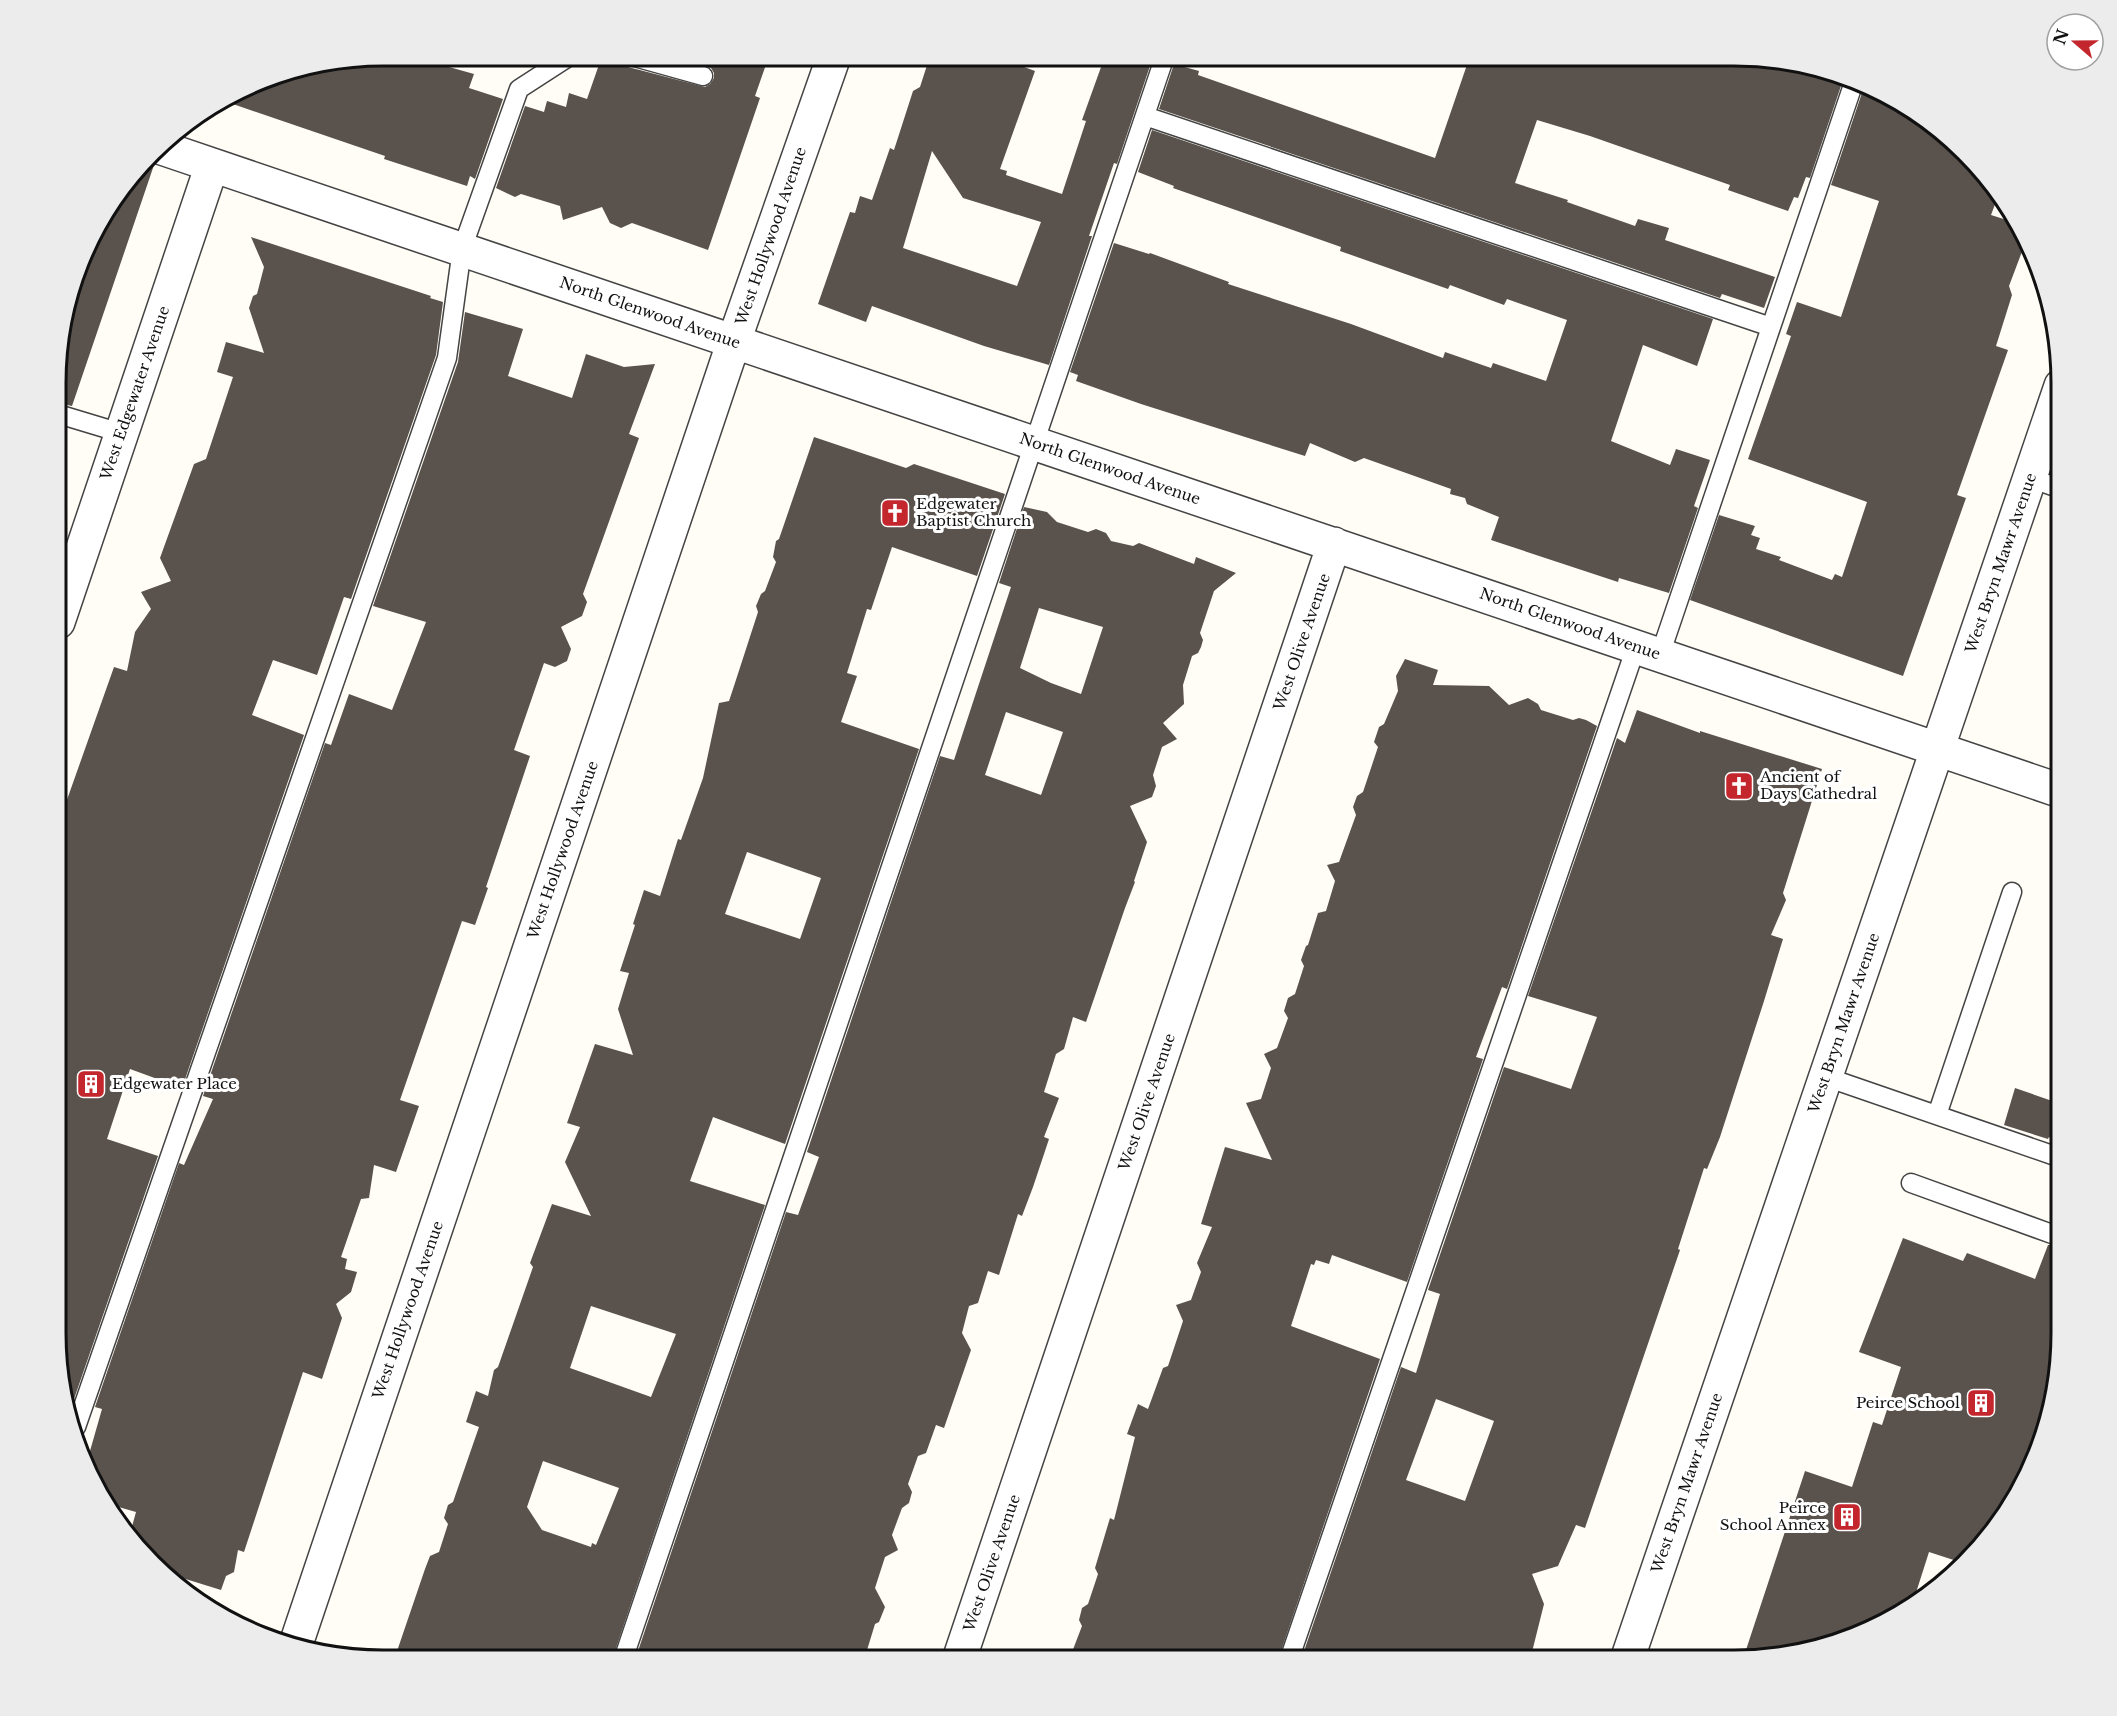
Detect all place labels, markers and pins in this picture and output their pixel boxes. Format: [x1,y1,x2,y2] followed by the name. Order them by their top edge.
[916,494,1031,530] place label: Edgewater Baptist Church
[879,497,911,529] church icon: Edgewater Baptist Church
[1759,767,1877,803] place label: Ancient of Days Cathedral
[1723,770,1755,802] church icon: Ancient of Days Cathedral
[75,1068,107,1100] building icon: Edgewater Place
[112,1074,237,1093] place label: Edgewater Place
[1965,1387,1997,1419] building icon: Peirce School
[1856,1393,1960,1412] place label: Peirce School
[1720,1498,1826,1534] place label: Peirce School Annex
[1831,1501,1863,1533] building icon: Peirce School Annex

